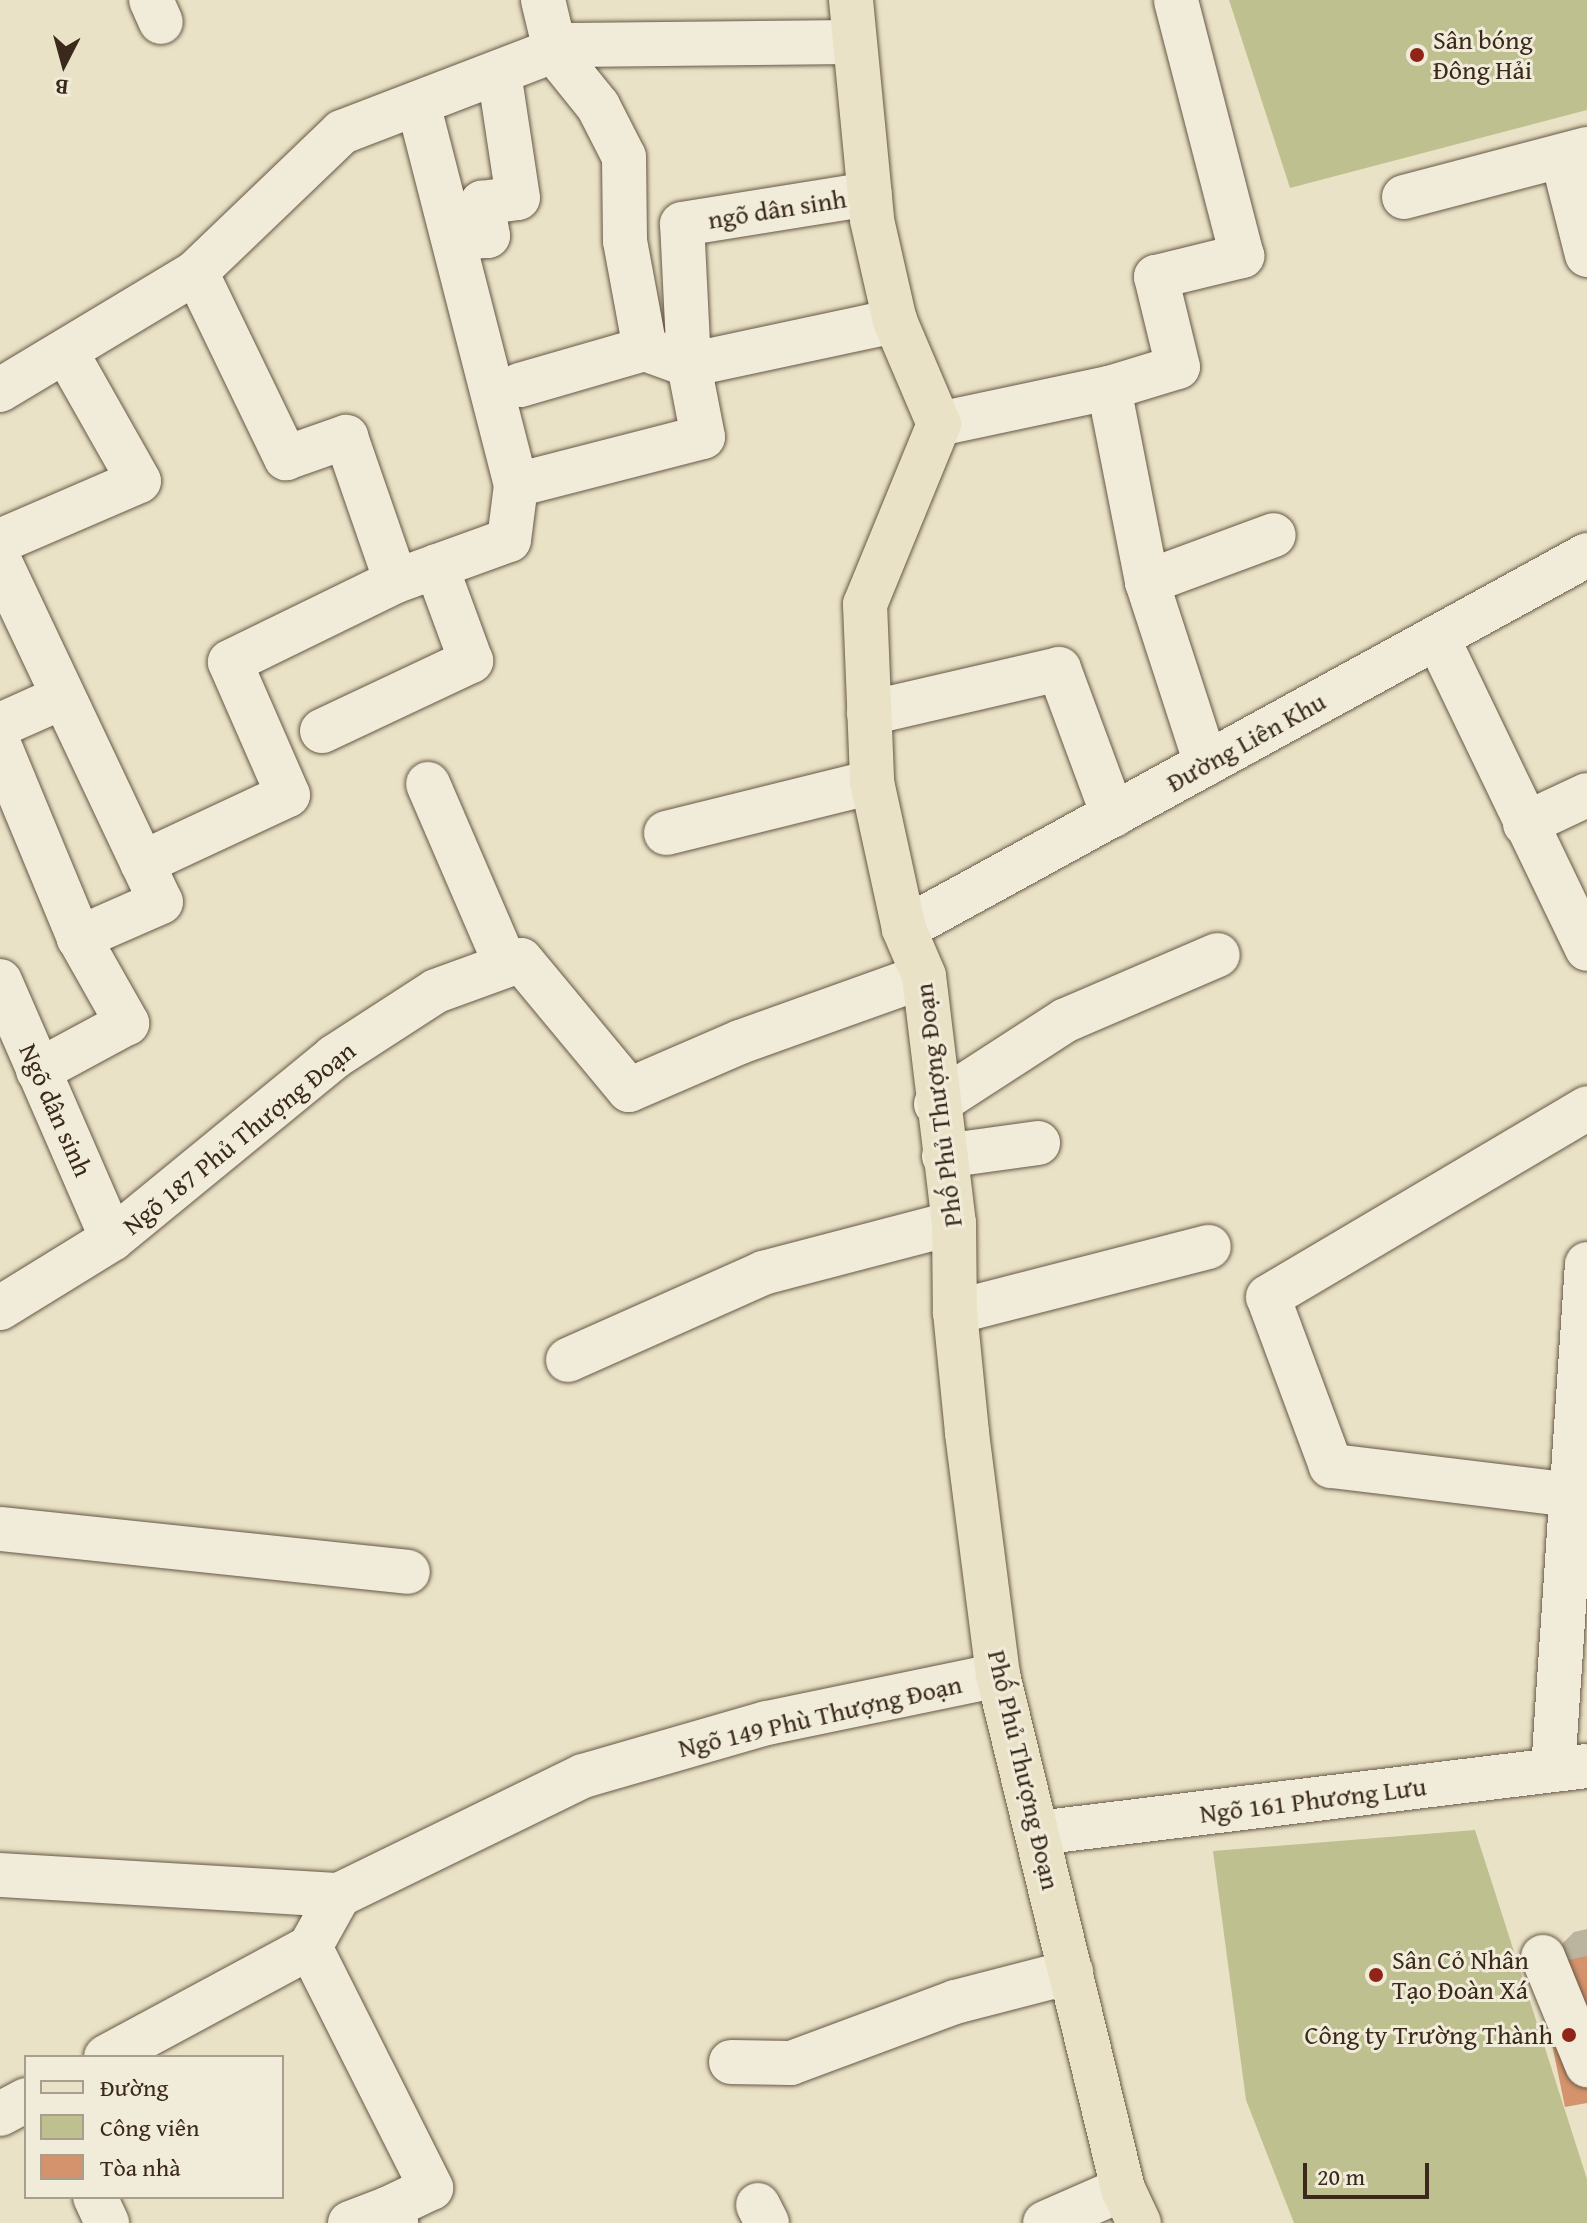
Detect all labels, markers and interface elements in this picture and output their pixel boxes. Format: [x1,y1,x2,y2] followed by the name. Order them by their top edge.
[24,24,104,104] north arrow
[1433,24,1533,86] place label: Sân bóng Đông Hải
[1408,46,1426,64] marker: Sân bóng Đông Hải
[53,71,70,104] text: B
[706,183,848,235] street label: ngõ dân sinh
[1161,686,1331,798] street label: Đường Liên Khu
[908,981,968,1229] street label: Phố Phủ Thượng Đoạn
[117,1035,361,1241] street label: Ngõ 187 Phủ Thượng Đoạn
[13,1039,99,1181] street label: Ngõ dân sinh
[981,1647,1067,1893] street label: Phố Phủ Thượng Đoạn
[675,1668,965,1764] street label: Ngõ 149 Phù Thượng Đoạn
[1198,1771,1428,1829] street label: Ngõ 161 Phương Lưu
[1392,1944,1529,2006] place label: Sân Cỏ Nhân Tạo Đoàn Xá
[1367,1966,1385,1984] marker: Sân Cỏ Nhân Tạo Đoàn Xá
[1304,2019,1553,2051] place label: Công ty Trường Thành
[1560,2026,1578,2044] marker: Công ty Trường Thành
[24,2055,284,2199] legend
[100,2070,169,2105] text: Đường
[100,2110,199,2145] text: Công viên
[1307,2147,1433,2197] scale bar
[100,2150,181,2185] text: Tòa nhà
[1317,2159,1365,2194] text: 20 m

